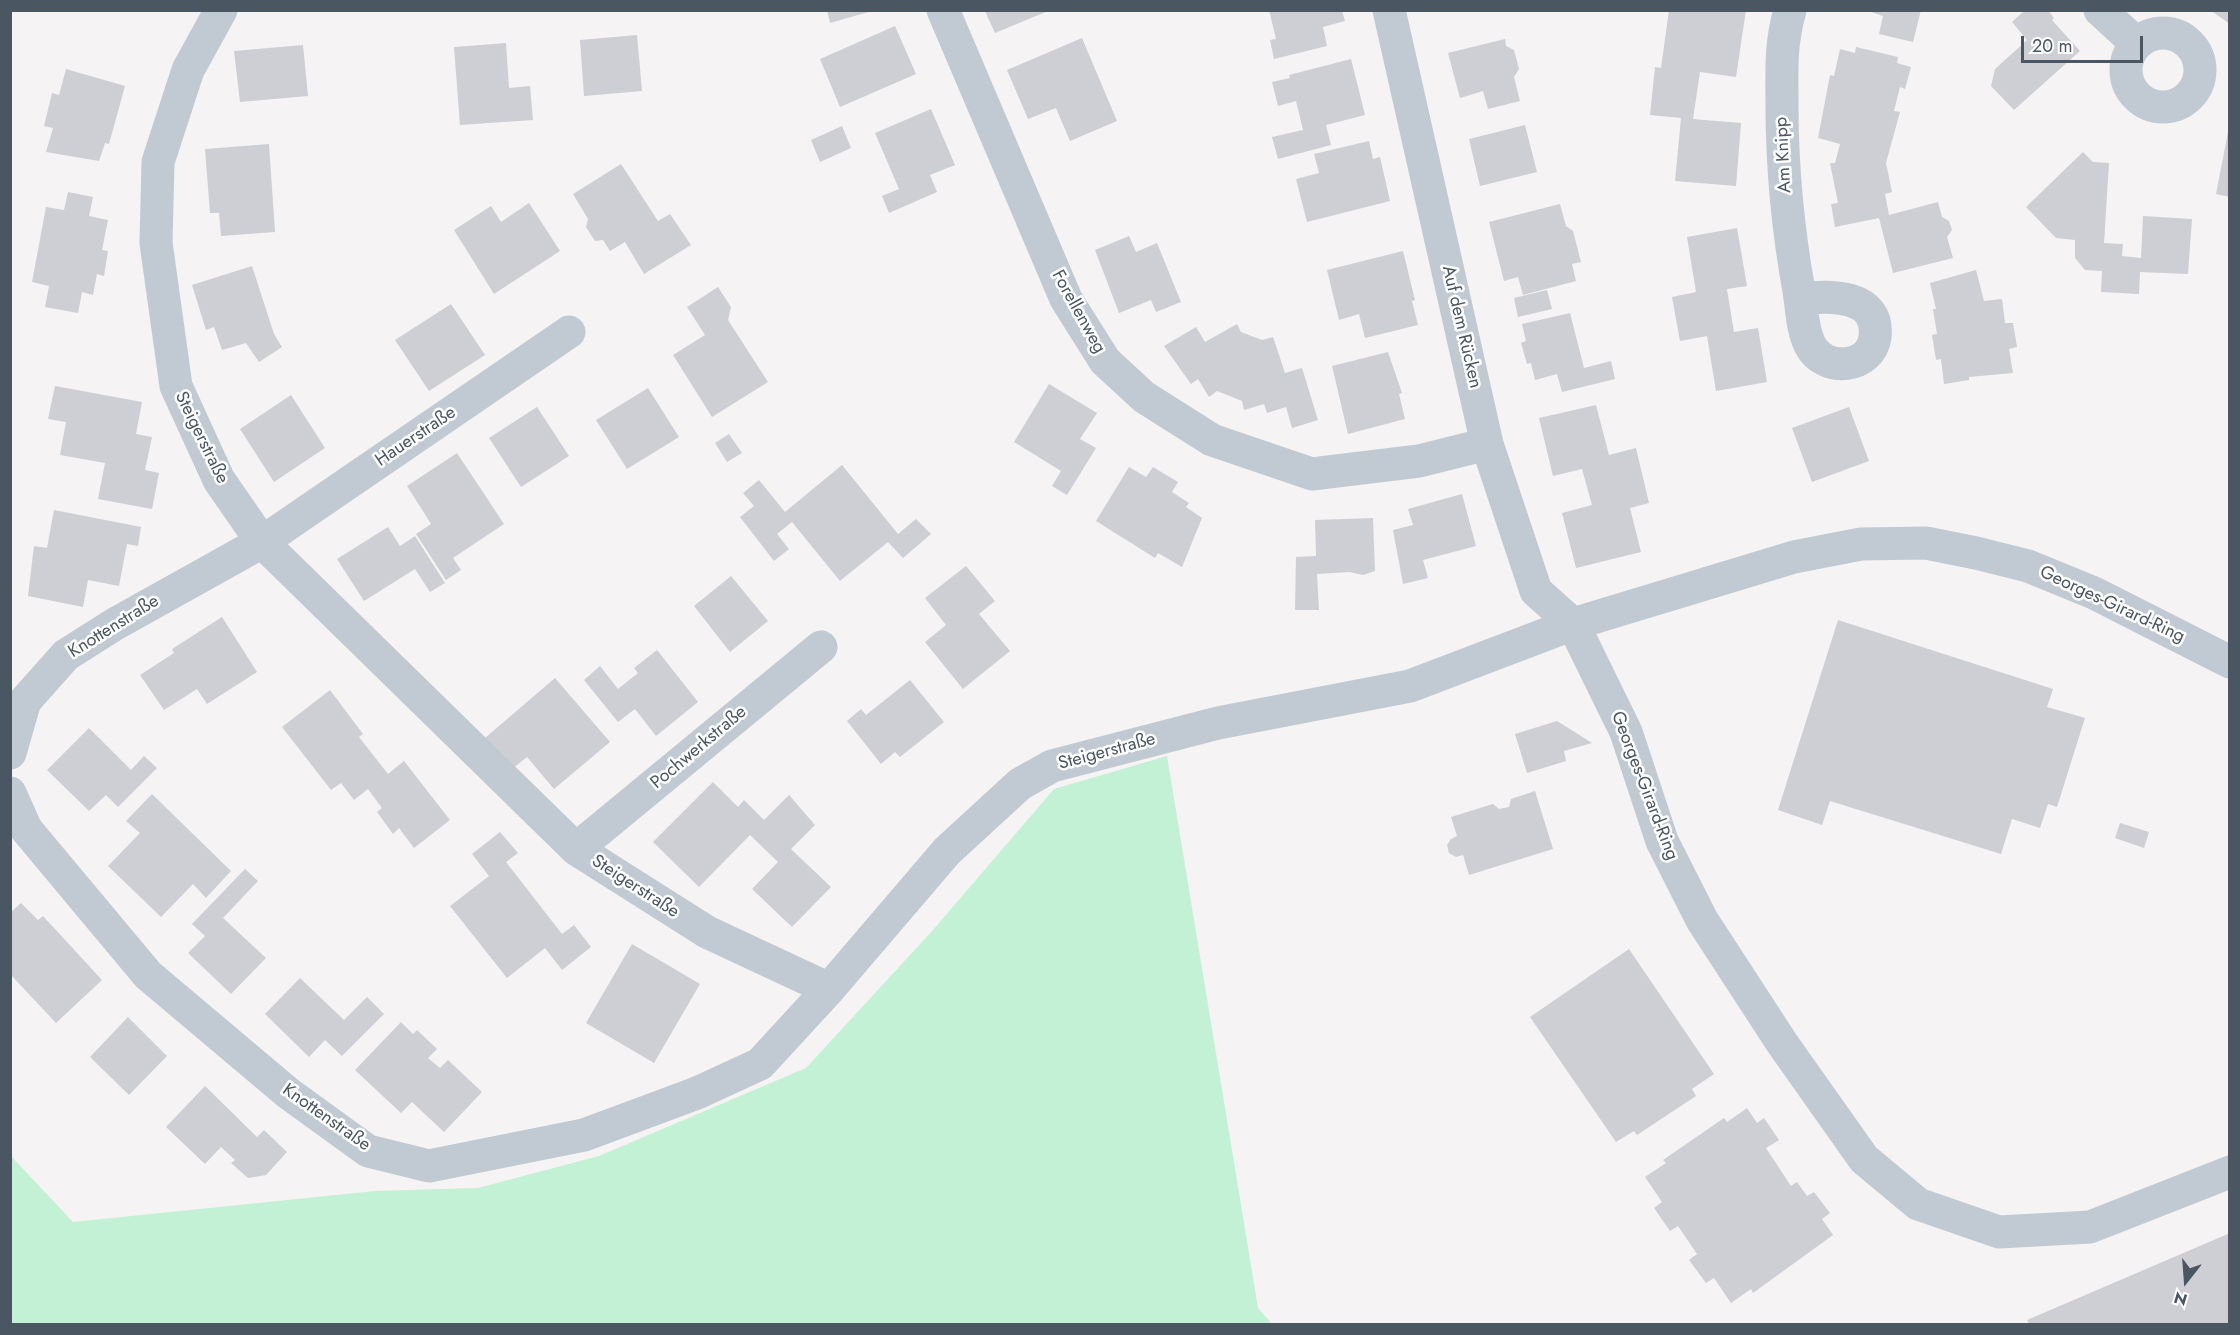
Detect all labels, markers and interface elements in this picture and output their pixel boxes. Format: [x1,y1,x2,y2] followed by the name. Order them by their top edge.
[2024,24,2146,62] scale bar
[2032,33,2072,59] text: 20 m
[1771,116,1797,194] street label: Am Knipp
[1436,264,1486,390] street label: Auf dem Rücken
[1046,267,1110,357] street label: Forellenweg
[169,388,233,488] street label: Steigerstraße
[372,402,460,472] street label: Hauerstraße
[2036,562,2188,648] street label: Georges-Girard-Ring
[65,591,163,663] street label: Knottenstraße
[647,702,751,794] street label: Pochwerkstraße
[1606,709,1682,863] street label: Georges-Girard-Ring
[1056,729,1158,775] street label: Steigerstraße
[587,851,683,923] street label: Steigerstraße
[278,1080,374,1156] street label: Knottenstraße
[2156,1251,2216,1311] north arrow
[2171,1286,2190,1312] text: N

